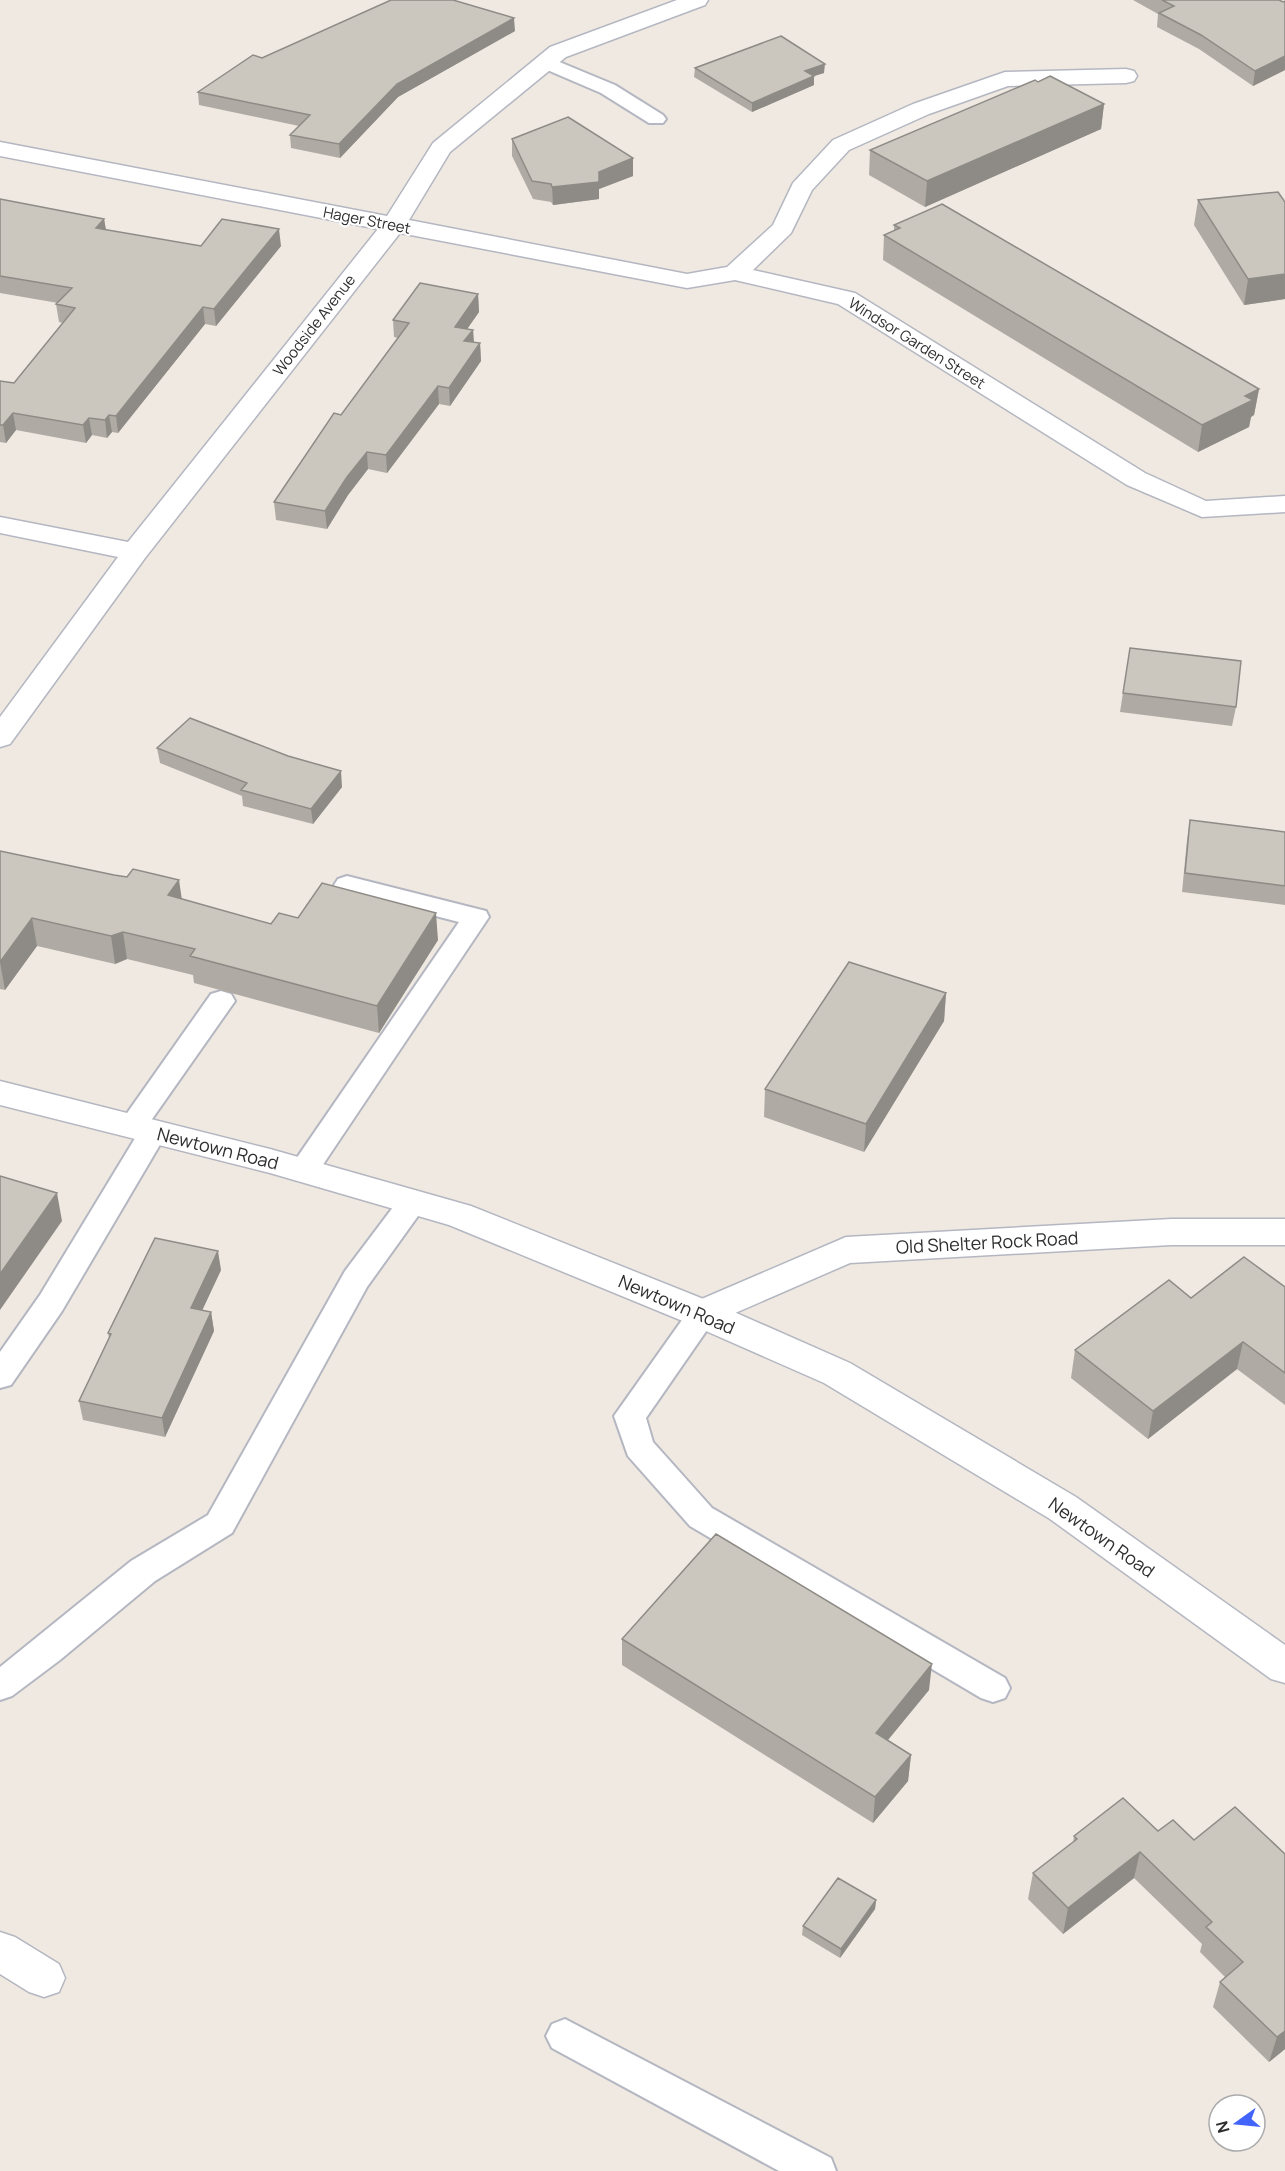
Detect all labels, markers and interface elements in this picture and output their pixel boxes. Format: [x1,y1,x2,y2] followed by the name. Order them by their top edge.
[321,201,413,239] street label: Hager Street
[268,270,360,380] street label: Woodside Avenue
[845,292,989,394] street label: Windsor Garden Street
[155,1121,281,1175] street label: Newtown Road
[895,1225,1079,1259] street label: Old Shelter Rock Road
[615,1269,739,1339] street label: Newtown Road
[1044,1492,1160,1582] street label: Newtown Road
[1207,2093,1267,2153] north arrow
[1210,2118,1235,2135] text: N

